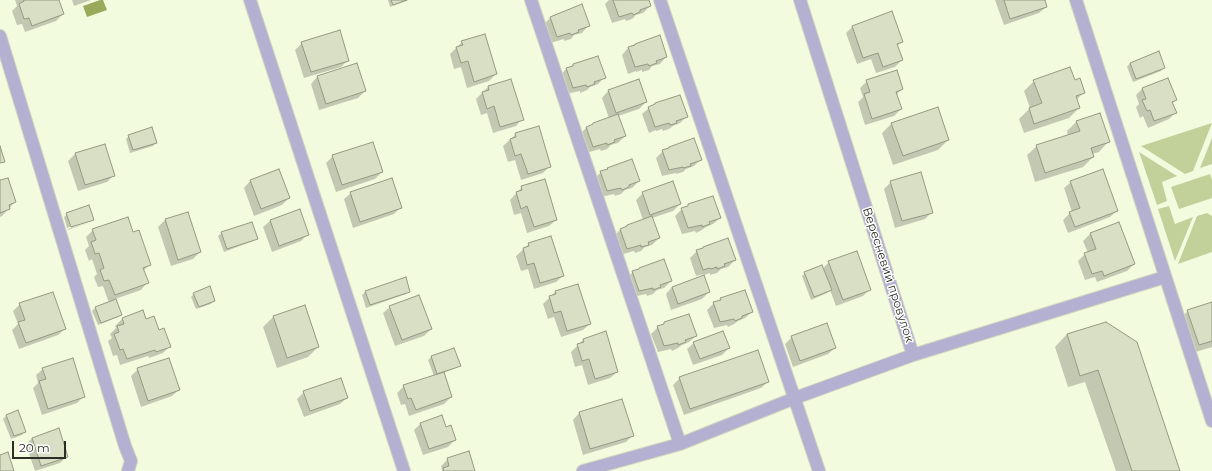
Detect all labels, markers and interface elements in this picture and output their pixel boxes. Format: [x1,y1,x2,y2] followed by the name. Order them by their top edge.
[859,206,917,344] street label: Вересневий провулок
[14,433,68,459] scale bar
[19,440,50,455] text: 20 m

